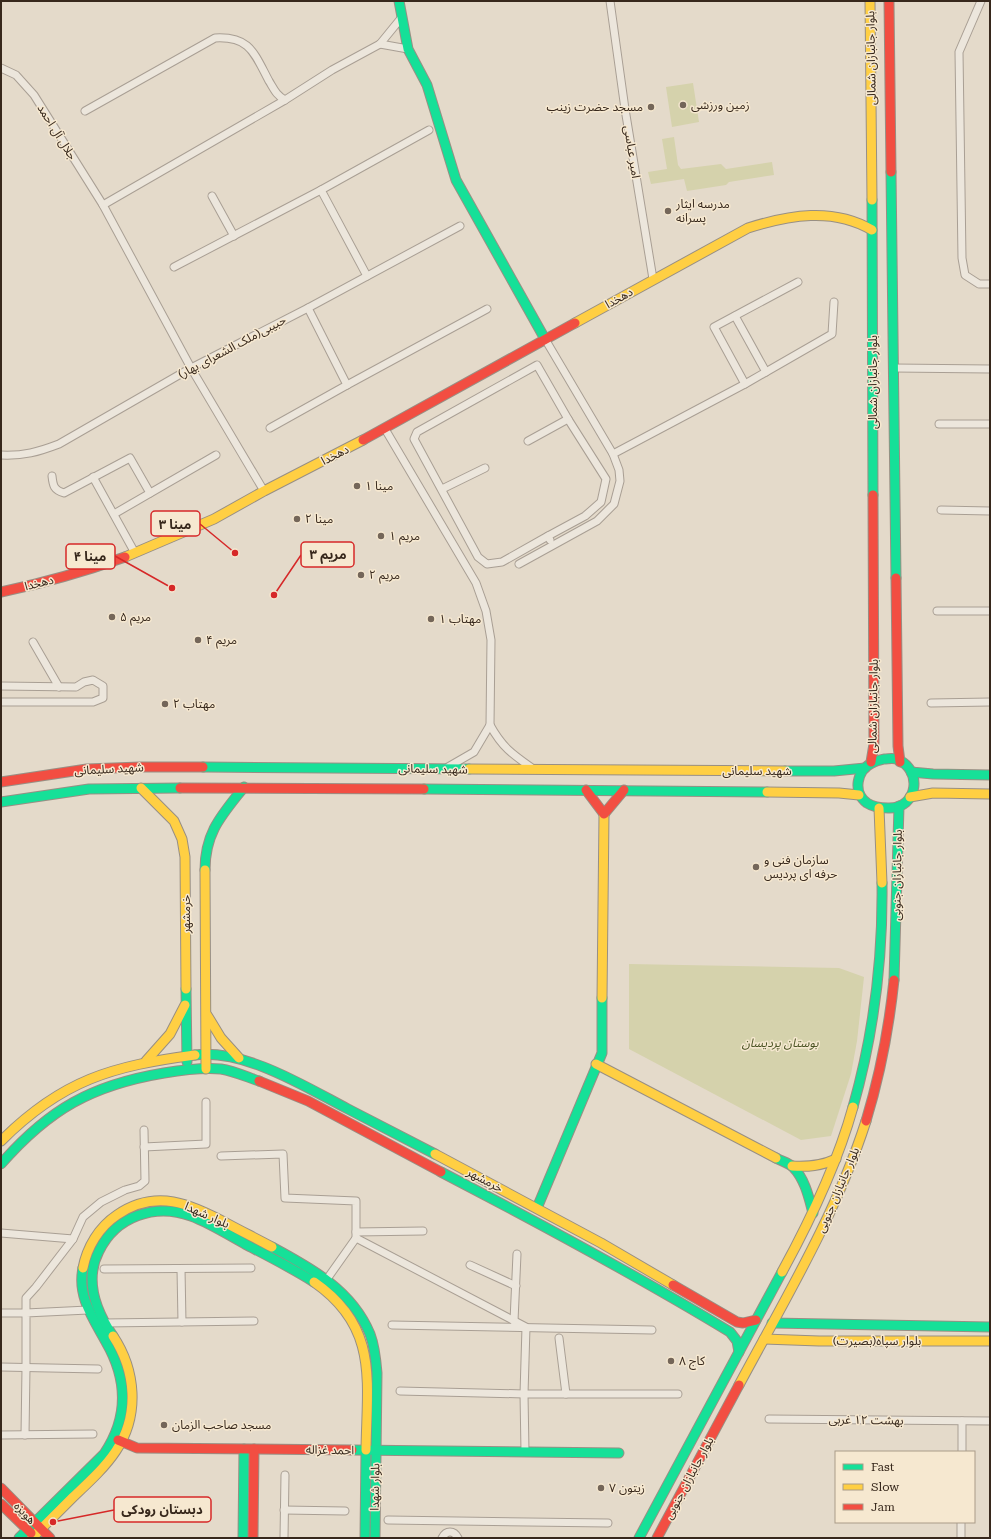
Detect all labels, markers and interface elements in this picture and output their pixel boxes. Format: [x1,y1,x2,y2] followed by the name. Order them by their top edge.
[863,11,879,105] street label: بلوار جانبازان شمالی
[691,98,750,112] place label: زمین ورزشی
[546,100,643,114] place label: مسجد حضرت زینب
[678,100,688,110] marker: زمین ورزشی
[34,102,80,162] street label: جلال آل احمد
[646,102,656,112] marker: مسجد حضرت زینب
[621,125,643,180] street label: امیر عباسی
[675,197,730,226] place label: مدرسه ایثار پسرانه
[663,206,673,216] marker: مدرسه ایثار پسرانه
[603,285,636,311] street label: دهخدا
[176,313,288,381] street label: حبیبی(ملک الشعرای بهار)
[866,335,880,429] street label: بلوار جانبازان شمالی
[319,442,352,468] street label: دهخدا
[365,479,393,493] place label: مینا ۱
[352,481,362,491] marker: مینا ۱
[151,511,200,536] callout: مینا ۳
[305,512,333,526] place label: مینا ۲
[292,514,302,524] marker: مینا ۲
[159,517,191,532] text: مینا ۳
[389,529,420,545] place label: مریم ۱
[376,531,386,541] marker: مریم ۱
[301,542,354,567] callout: مریم ۳
[66,544,115,569] callout: مینا ۴
[309,547,347,565] text: مریم ۳
[74,549,106,564] text: مینا ۴
[369,568,400,584] place label: مریم ۲
[356,570,366,580] marker: مریم ۲
[23,573,55,593] street label: دهخدا
[120,610,151,626] place label: مریم ۵
[107,612,117,622] marker: مریم ۵
[439,612,481,626] place label: مهتاب ۱
[426,614,436,624] marker: مهتاب ۱
[206,633,237,649] place label: مریم ۴
[193,635,203,645] marker: مریم ۴
[865,659,881,753] street label: بلوار جانبازان شمالی
[173,697,215,711] place label: مهتاب ۲
[160,699,170,709] marker: مهتاب ۲
[74,760,144,778] street label: شهید سلیمانی
[398,761,468,777] street label: شهید سلیمانی
[722,764,792,778] street label: شهید سلیمانی
[889,829,905,921] street label: بلوار جانبازان جنوبی
[764,853,837,882] place label: سازمان فنی و حرفه ای پردیس
[751,862,761,872] marker: سازمان فنی و حرفه ای پردیس
[179,895,193,934] street label: خرمشهر
[742,1036,819,1051] park label: بوستان پردیسان
[814,1145,862,1235] street label: بلوار جانبازان جنوبی
[464,1164,505,1195] street label: خرمشهر
[182,1199,232,1231] street label: بلوار شهدا
[833,1334,921,1349] street label: بلوار سپاه(بصیرت)
[679,1354,706,1370] place label: کاج ۸
[666,1356,676,1366] marker: کاج ۸
[828,1412,904,1428] street label: بهشت ۱۲ غربی
[172,1418,271,1432] place label: مسجد صاحب الزمان
[159,1420,169,1430] marker: مسجد صاحب الزمان
[661,1434,717,1522] street label: بلوار جانبازان جنوبی
[306,1443,355,1457] street label: احمد غزاله
[835,1451,975,1523] legend
[871,1460,895,1474] text: Fast
[368,1463,382,1511] street label: بلوار شهدا
[871,1480,899,1494] text: Slow
[609,1481,645,1495] place label: زیتون ۷
[596,1483,606,1493] marker: زیتون ۷
[114,1497,211,1522] callout: دبستان رودکی
[11,1499,39,1527] street label: هویزه
[871,1500,895,1514] text: Jam
[121,1502,203,1517] text: دبستان رودکی

